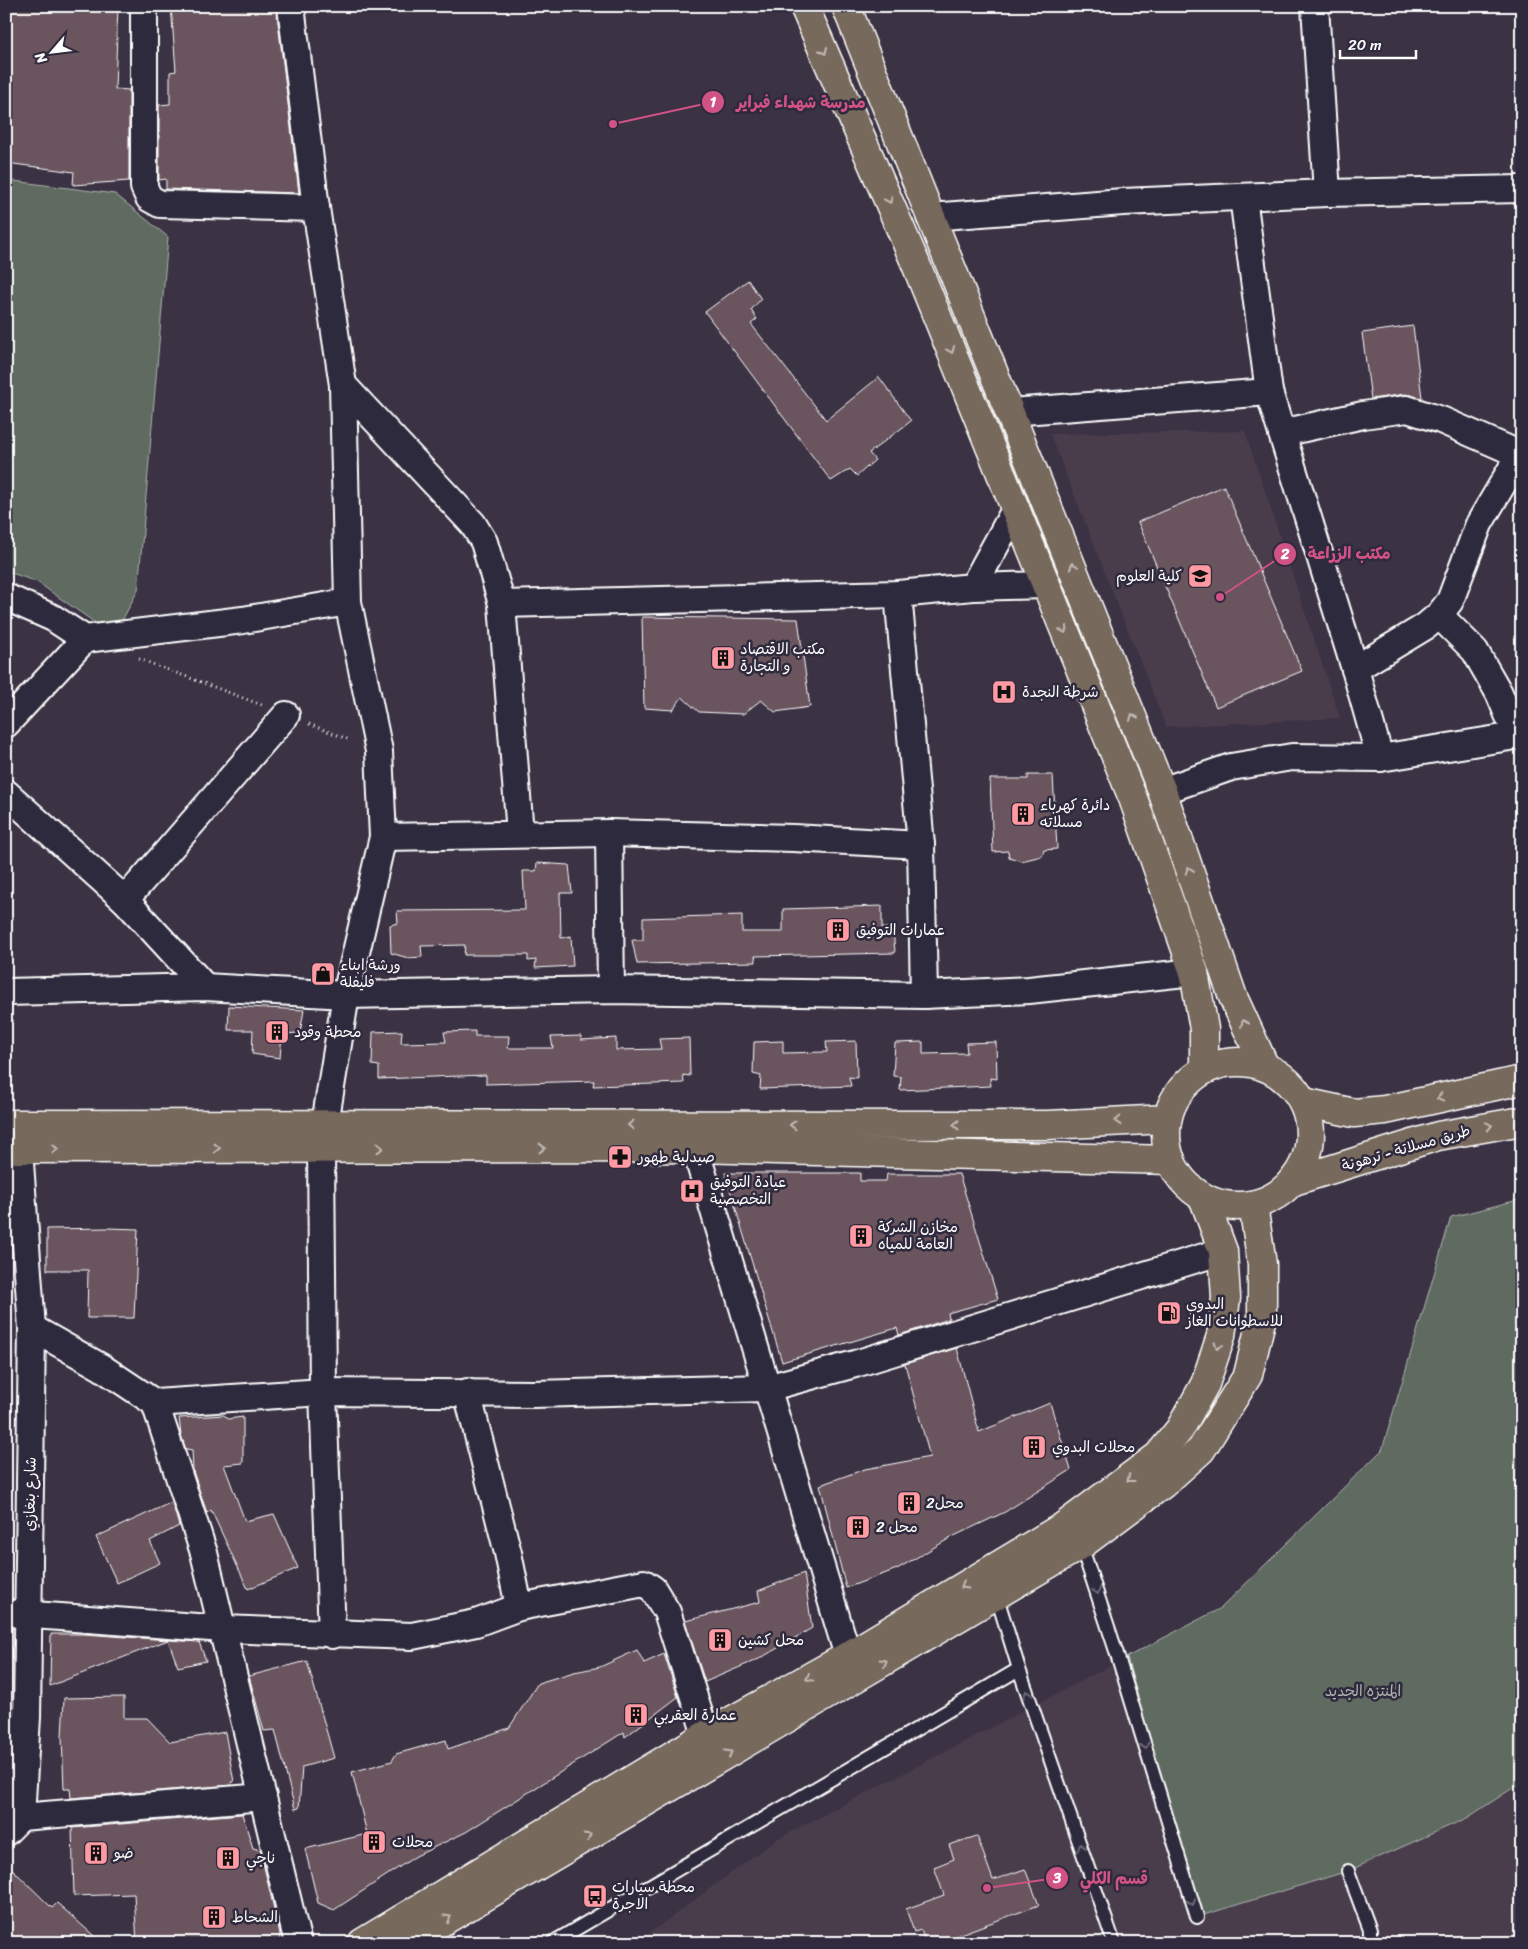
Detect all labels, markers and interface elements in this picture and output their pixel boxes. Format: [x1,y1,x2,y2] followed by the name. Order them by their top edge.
[28,28,78,78] north arrow
[1340,28,1417,60] scale bar
[1348,32,1382,58] text: 20 m
[818,46,829,55] one-way arrow
[28,47,55,69] text: N
[701,86,875,117] callout: مدرسة شهداء فبراير
[734,88,866,117] text: مدرسة شهداء فبراير
[710,89,717,115] text: 1
[882,195,893,204] one-way arrow
[945,345,956,354] one-way arrow
[1272,538,1400,569] callout: مكتب الزراعة
[1308,539,1390,568] text: مكتب الزراعة
[1280,541,1290,567] text: 2
[1069,562,1079,571] one-way arrow
[1116,563,1182,589] place label: كلية العلوم
[1187,563,1213,589] school or university icon: كلية العلوم
[1058,625,1069,634] one-way arrow
[740,636,825,679] place label: مكتب الاقتصاد و التجارة
[710,645,736,671] building icon: مكتب الاقتصاد و التجارة
[991,679,1017,705] hospital icon: شرطة النجدة
[1022,679,1099,705] place label: شرطة النجدة
[1129,713,1139,722] one-way arrow
[1040,792,1110,835] place label: دائرة كهرباء مسلاته
[1010,801,1036,827] building icon: دائرة كهرباء مسلاته
[1185,866,1195,874] one-way arrow
[825,917,851,943] building icon: عمارات التوفيق
[856,917,946,943] place label: عمارات التوفيق
[340,952,401,995] place label: ورشة ابناء فليفلة
[310,961,336,987] shop icon: ورشة ابناء فليفلة
[264,1019,290,1045] building icon: محطة وقود
[294,1019,361,1045] place label: محطة وقود
[1239,1019,1250,1028] one-way arrow
[1436,1092,1445,1103] one-way arrow
[1114,1116,1122,1127] one-way arrow
[1339,1117,1473,1179] street label: طريق مسلاتة - ترهونة
[627,1120,634,1130] one-way arrow
[789,1120,797,1130] one-way arrow
[952,1120,960,1130] one-way arrow
[1485,1121,1494,1131] one-way arrow
[214,1143,222,1153] one-way arrow
[376,1143,384,1153] one-way arrow
[539,1143,547,1153] one-way arrow
[52,1144,59,1154] one-way arrow
[607,1144,633,1170] pharmacy icon: صيدلية طهور
[637,1144,715,1170] place label: صيدلية طهور
[710,1169,786,1212] place label: عيادة التوفيق التخصصية
[679,1178,705,1204] hospital icon: عيادة التوفيق التخصصية
[878,1214,958,1257] place label: مخازن الشركة العامة للمياه
[848,1223,874,1249] building icon: مخازن الشركة العامة للمياه
[1185,1291,1283,1334] place label: البدوي للاسطوانات الغاز
[1156,1300,1182,1326] fuel station icon: البدوي للاسطوانات الغاز
[1213,1342,1223,1350] one-way arrow
[1021,1434,1047,1460] building icon: محلات البدوي
[1052,1434,1135,1460] place label: محلات البدوي
[16,1457,44,1531] street label: شارع بنغازي
[1126,1473,1135,1482] one-way arrow
[896,1490,922,1516] building icon: محل2
[926,1490,964,1516] place label: محل2
[845,1514,871,1540] building icon: محل 2
[876,1514,918,1540] place label: محل 2
[960,1580,969,1590] one-way arrow
[1091,1586,1101,1595] one-way arrow
[707,1627,733,1653] building icon: محل كشين
[738,1627,804,1653] place label: محل كشين
[878,1658,887,1668] one-way arrow
[805,1671,814,1681] one-way arrow
[1325,1678,1401,1704] park label: المنتزه الجديد
[1023,1690,1033,1698] one-way arrow
[623,1702,649,1728] building icon: عمارة العقربي
[654,1702,738,1728] place label: عمارة العقربي
[1140,1741,1150,1750] one-way arrow
[723,1750,732,1760] one-way arrow
[361,1829,387,1855] building icon: محلات
[392,1829,433,1855] place label: محلات
[583,1832,592,1842] one-way arrow
[83,1840,109,1866] building icon: ضو
[113,1840,134,1866] place label: ضو
[1076,1843,1086,1852] one-way arrow
[215,1845,241,1871] building icon: ناجي
[246,1845,275,1871] place label: ناجي
[1045,1863,1158,1894] callout: قسم الكلي
[1080,1864,1148,1893] text: قسم الكلي
[1052,1865,1062,1891] text: 3
[612,1874,695,1917] place label: محطة سيارات الاجرة
[582,1883,608,1909] bus stop icon: محطة سيارات الاجرة
[1187,1897,1197,1905] one-way arrow
[201,1904,227,1930] building icon: الشحاط
[232,1904,278,1930] place label: الشحاط
[443,1914,452,1924] one-way arrow

